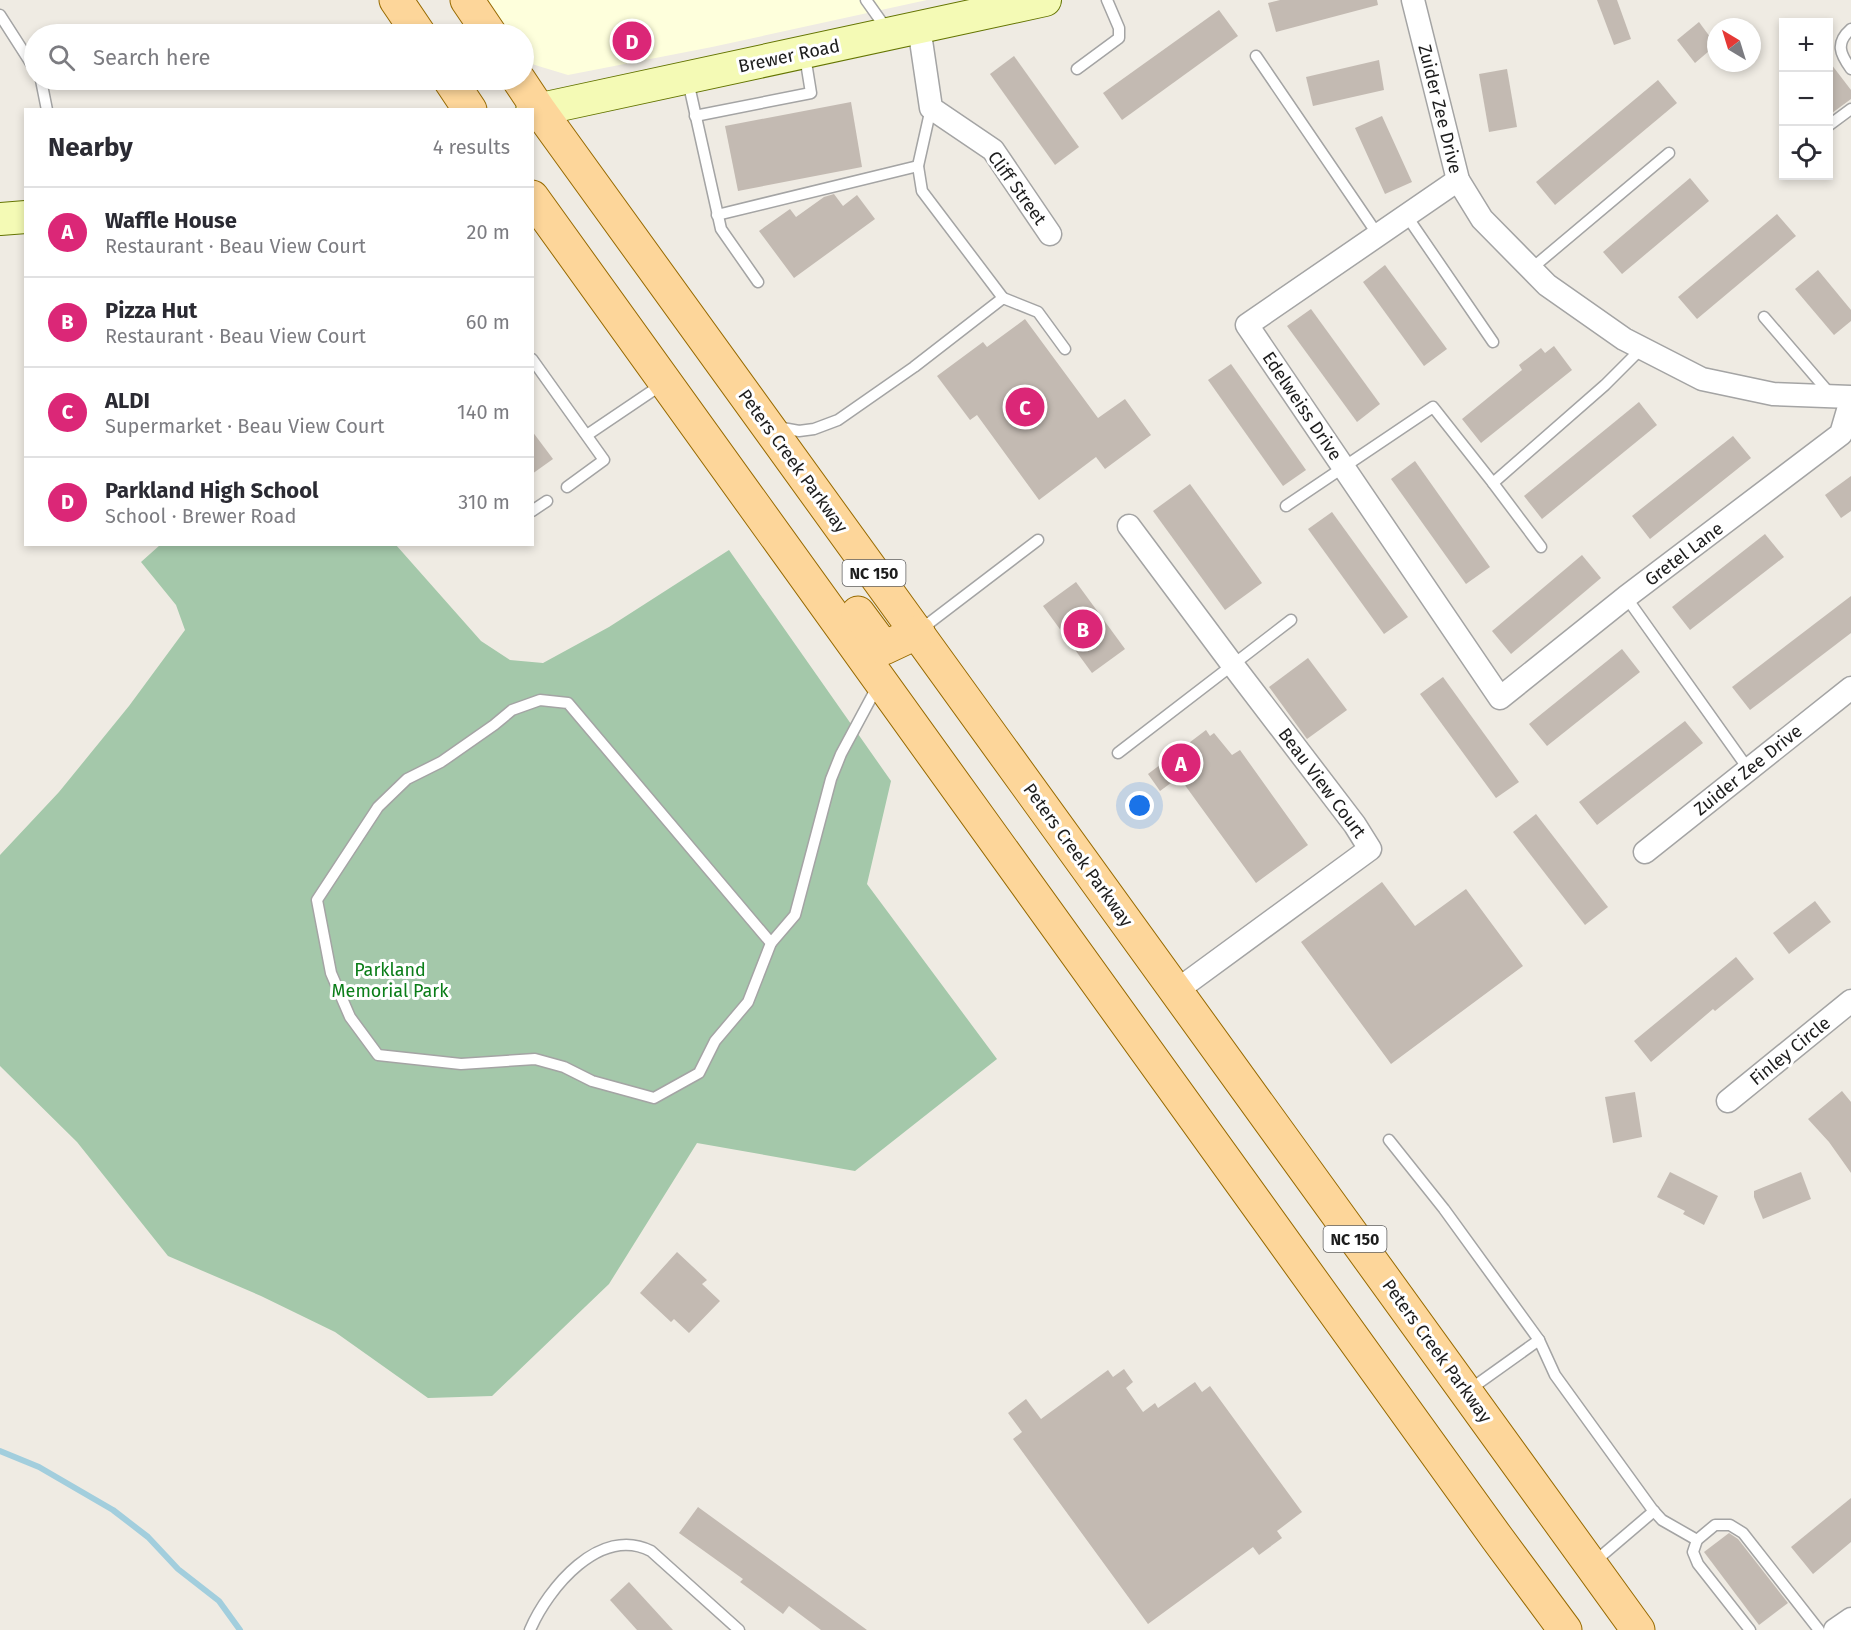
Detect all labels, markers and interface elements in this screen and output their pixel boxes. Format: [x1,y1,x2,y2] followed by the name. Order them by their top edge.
[612,18,652,63] pin: D
[1707,18,1761,72] north arrow
[1779,18,1833,180] map controls
[1779,18,1833,72] button: +
[24,24,534,90] search box
[736,35,842,77] street label: Brewer Road
[45,41,78,74] icon: search
[1413,42,1467,176] street label: Zuider Zee Drive
[93,44,211,71] text: Search here
[1779,72,1833,126] button: −
[1779,126,1833,180] button: locate
[48,132,133,163] text: Nearby
[433,135,510,159] text: 4 results
[983,147,1051,230] street label: Cliff Street
[105,207,237,234] text: Waffle House
[62,220,73,244] text: A
[467,220,510,244] text: 20 m
[105,234,366,258] text: Restaurant · Beau View Court
[105,297,197,324] text: Pizza Hut
[61,310,74,334] text: B
[466,310,510,334] text: 60 m
[105,324,366,348] text: Restaurant · Beau View Court
[1258,347,1346,465] street label: Edelweiss Drive
[1006,384,1044,430] pin: C
[734,385,853,537] street label: Peters Creek Parkway
[105,387,150,414] text: ALDI
[62,400,73,424] text: C
[457,400,510,424] text: 140 m
[105,414,384,438] text: Supermarket · Beau View Court
[105,477,319,504] text: Parkland High School
[61,490,74,514] text: D
[458,490,510,514] text: 310 m
[105,504,296,528] text: School · Brewer Road
[1640,517,1728,591] street label: Gretel Lane
[842,560,906,586] road number: NC 150
[1064,606,1102,652] pin: B
[1690,720,1806,820] street label: Zuider Zee Drive
[1273,724,1371,843] street label: Beau View Court
[1162,740,1200,786] pin: A
[1019,779,1138,931] street label: Peters Creek Parkway
[1125,791,1154,820] your location
[332,959,449,1002] park label: Parkland Memorial Park
[1745,1012,1835,1090] street label: Finley Circle
[1324,1226,1386,1252] road number: NC 150
[1378,1275,1497,1427] street label: Peters Creek Parkway

